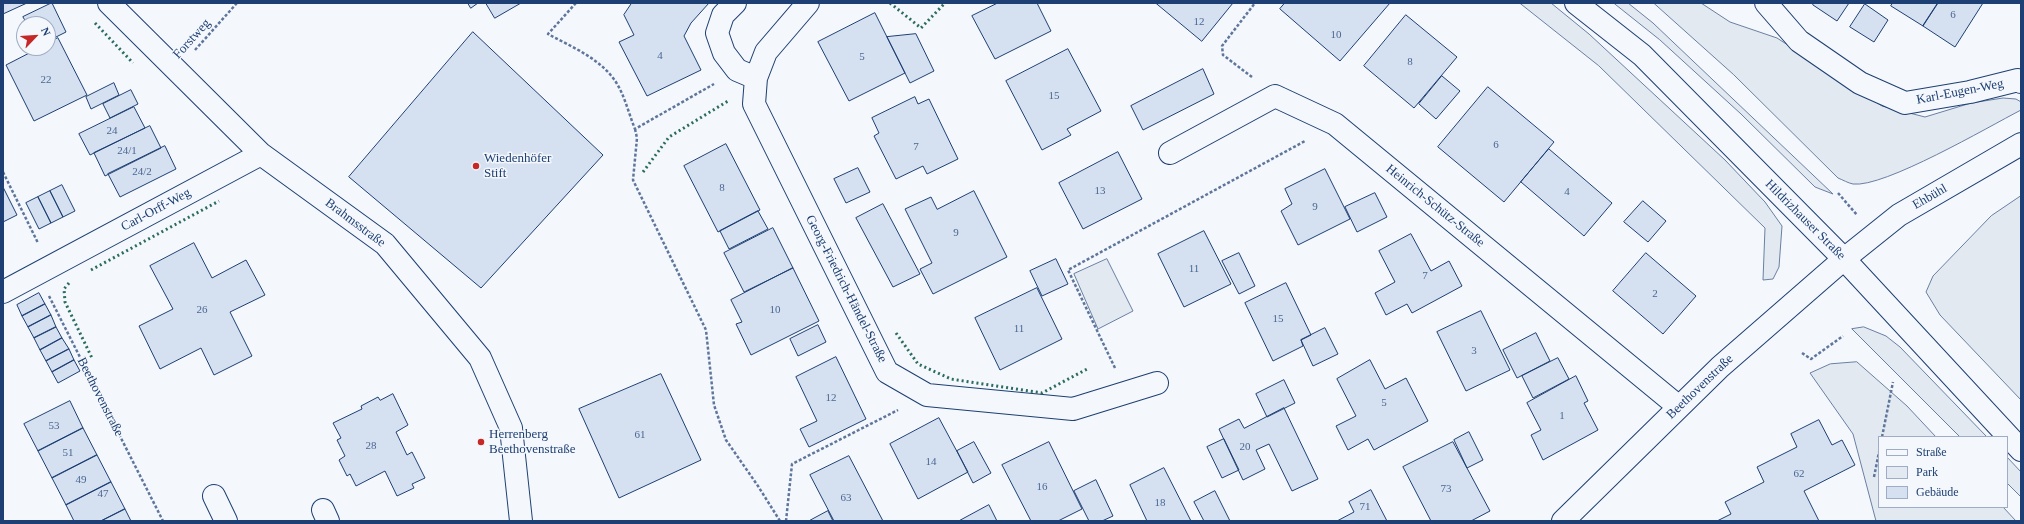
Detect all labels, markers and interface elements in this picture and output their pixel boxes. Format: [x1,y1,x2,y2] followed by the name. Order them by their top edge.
[1950,8,1956,22] house number: 6
[1194,15,1204,29] house number: 12
[16,16,56,56] north arrow
[170,16,214,62] street label: Forstweg
[39,25,53,37] text: N
[1330,28,1342,42] house number: 10
[657,49,663,63] house number: 4
[859,50,865,64] house number: 5
[1407,55,1413,69] house number: 8
[40,73,52,87] house number: 22
[1915,76,2005,108] street label: Karl-Eugen-Weg
[1048,89,1060,103] house number: 15
[106,124,118,138] house number: 24
[1493,138,1499,152] house number: 6
[913,140,919,154] house number: 7
[117,144,137,158] house number: 24/1
[484,151,551,182] place label: Wiedenhöfer Stift
[471,161,481,171] marker: Wiedenhöfer Stift
[1382,161,1488,251] street label: Heinrich-Schütz-Straße
[132,165,152,179] house number: 24/2
[1762,177,1848,263] street label: Hildrizhauser Straße
[719,181,725,195] house number: 8
[1910,181,1950,213] street label: Ehbühl
[1094,184,1106,198] house number: 13
[118,185,194,235] street label: Carl-Orff-Weg
[1564,185,1570,199] house number: 4
[322,195,388,251] street label: Brahmsstraße
[1312,200,1318,214] house number: 9
[802,213,890,365] street label: Georg-Friedrich-Händel-Straße
[953,226,959,240] house number: 9
[1189,262,1199,276] house number: 11
[1422,269,1428,283] house number: 7
[1652,287,1658,301] house number: 2
[196,303,208,317] house number: 26
[770,303,780,317] house number: 10
[1272,312,1284,326] house number: 15
[1014,322,1024,336] house number: 11
[1471,344,1477,358] house number: 3
[1663,351,1737,423] street label: Beethovenstraße
[73,355,127,439] street label: Beethovenstraße
[826,391,836,405] house number: 12
[1381,396,1387,410] house number: 5
[1559,409,1565,423] house number: 1
[48,419,60,433] house number: 53
[489,427,576,458] place label: Herrenberg Beethovenstraße
[634,428,646,442] house number: 61
[1878,436,2008,508] legend
[476,437,486,447] marker: Herrenberg Beethovenstraße
[366,439,376,453] house number: 28
[1240,440,1250,454] house number: 20
[1916,445,1947,459] text: Straße
[62,446,74,460] house number: 51
[926,455,936,469] house number: 14
[1916,465,1938,479] text: Park
[1794,467,1804,481] house number: 62
[76,473,86,487] house number: 49
[1036,480,1048,494] house number: 16
[1440,482,1452,496] house number: 73
[1916,485,1959,499] text: Gebäude
[98,487,108,501] house number: 47
[840,491,852,505] house number: 63
[1154,496,1166,510] house number: 18
[1360,500,1370,514] house number: 71

